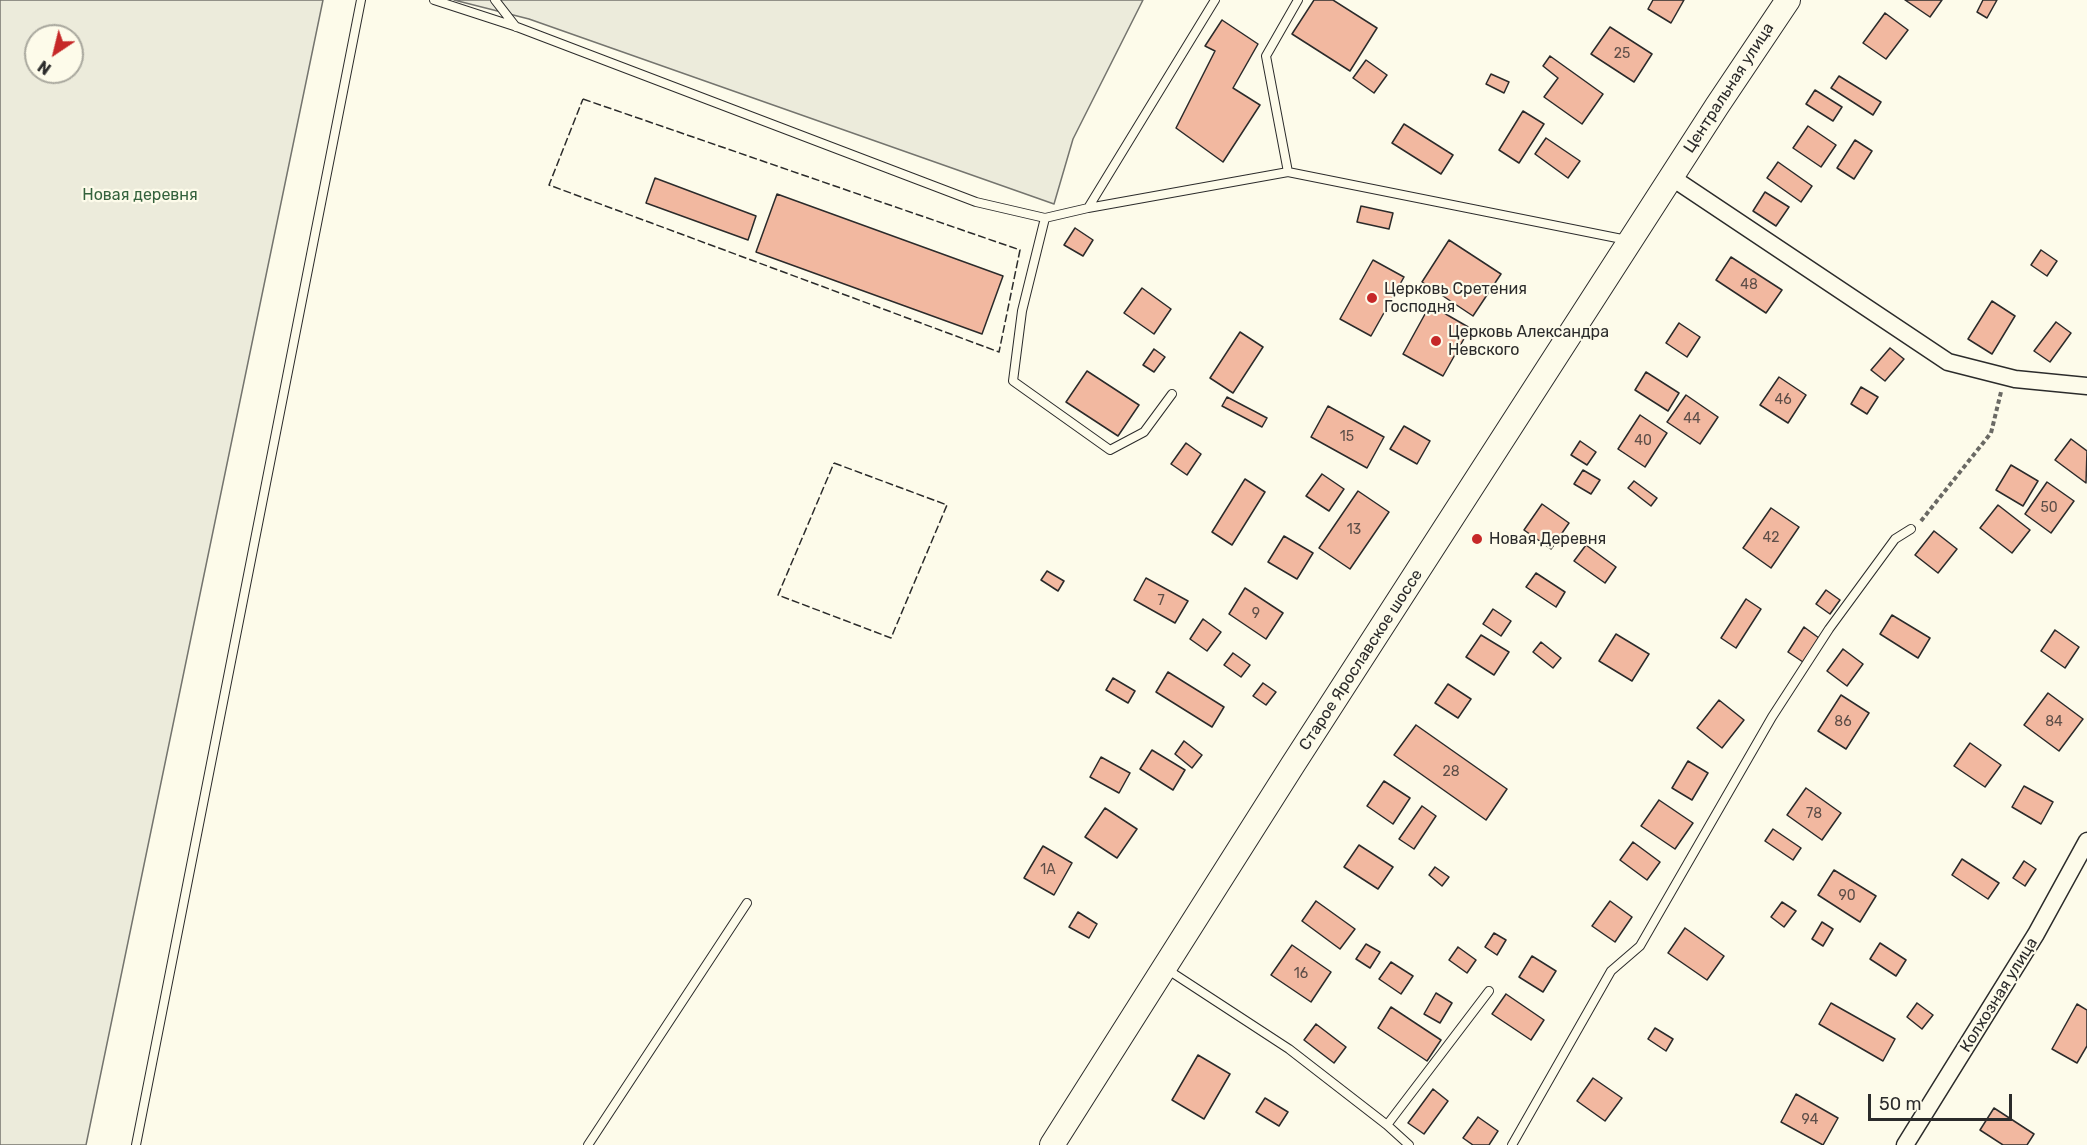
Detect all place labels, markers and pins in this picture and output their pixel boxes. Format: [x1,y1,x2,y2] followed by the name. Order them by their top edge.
[1384,279,1527,317] place label: Церковь Сретения Господня
[1365,291,1379,305] marker: Церковь Сретения Господня
[1448,322,1609,360] place label: Церковь Александра Невского
[1429,334,1443,348] marker: Церковь Александра Невского
[1489,529,1606,549] place label: Новая Деревня
[1470,532,1484,546] marker: Новая Деревня

